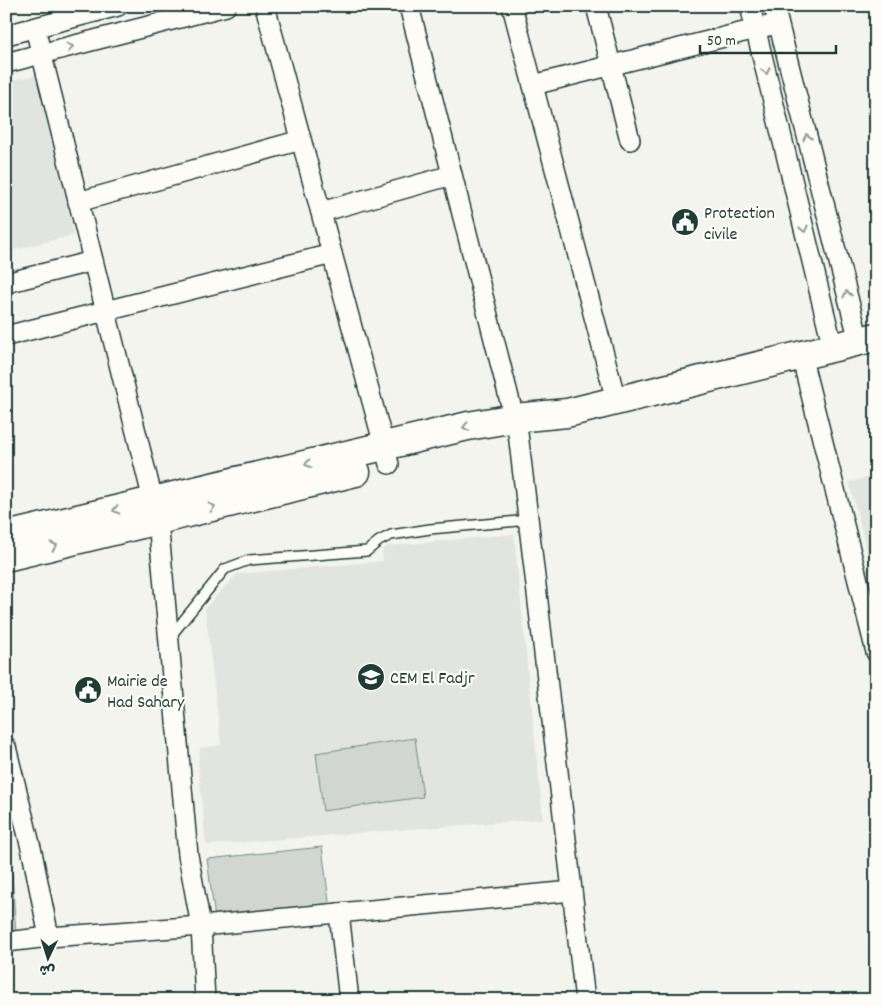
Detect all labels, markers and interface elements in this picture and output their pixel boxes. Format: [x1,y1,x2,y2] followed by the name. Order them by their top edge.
[700,22,836,54] scale bar
[707,31,736,53] text: 50 m
[66,42,74,52] one-way arrow
[760,66,771,75] one-way arrow
[802,132,813,141] one-way arrow
[704,202,775,248] place label: Protection civile
[670,207,700,237] public building icon: Protection civile
[798,224,809,233] one-way arrow
[842,290,853,299] one-way arrow
[462,421,471,431] one-way arrow
[304,458,313,469] one-way arrow
[207,502,216,513] one-way arrow
[112,504,121,515] one-way arrow
[49,541,58,552] one-way arrow
[356,662,386,692] school or university icon: CEM El Fadjr
[390,667,475,692] place label: CEM El Fadjr
[107,670,185,716] place label: Mairie de Had Sahary
[73,675,103,705] public building icon: Mairie de Had Sahary
[22,934,72,984] north arrow
[39,958,56,979] text: ش

